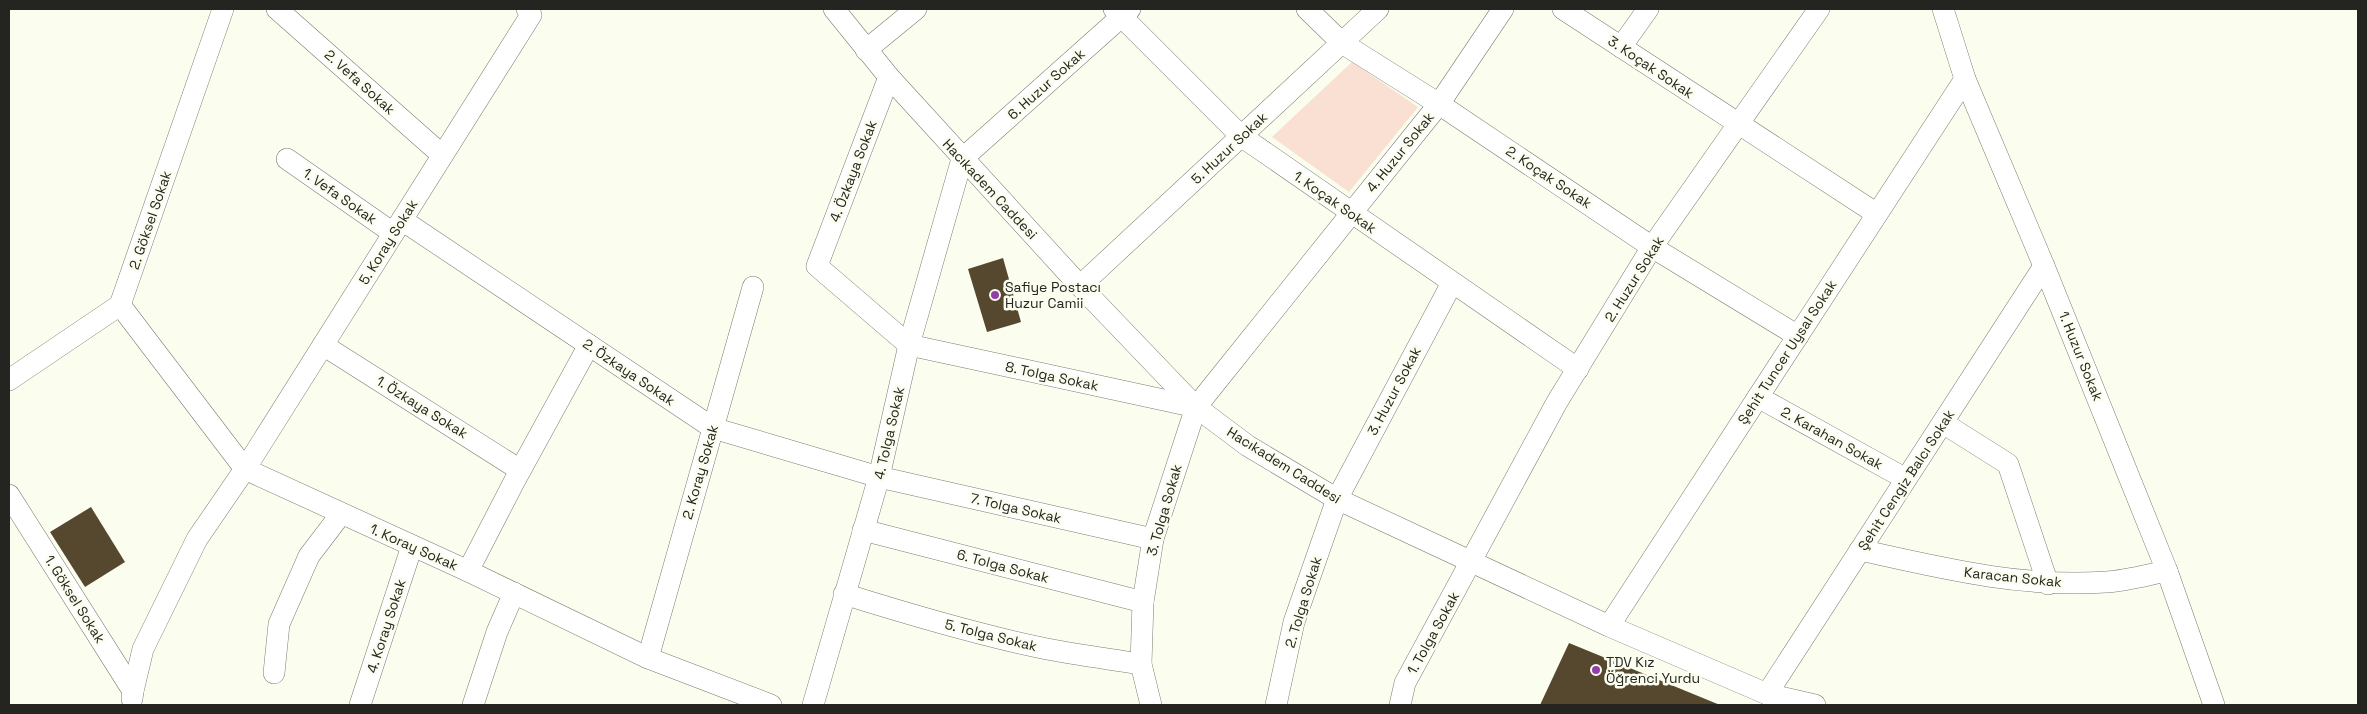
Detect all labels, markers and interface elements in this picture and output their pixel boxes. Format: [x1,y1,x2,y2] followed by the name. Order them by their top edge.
[1605,32,1698,103] street label: 3. Koçak Sokak
[1004,44,1089,123] street label: 6. Huzur Sokak
[321,46,399,119] street label: 2. Vefa Sokak
[1187,108,1271,188] street label: 5. Huzur Sokak
[1362,108,1438,196] street label: 4. Huzur Sokak
[825,117,881,225] street label: 4. Özkaya Sokak
[939,135,1041,243] street label: Hacıkadem Caddesi
[1503,142,1596,213] street label: 2. Koçak Sokak
[299,164,381,228] street label: 1. Vefa Sokak
[1290,167,1380,238] street label: 1. Koçak Sokak
[125,168,175,272] street label: 2. Göksel Sokak
[355,196,422,288] street label: 5. Koray Sokak
[1600,232,1668,325] street label: 2. Huzur Sokak
[1733,276,1841,428] street label: Şehit Tuncer Uysal Sokak
[1005,278,1101,312] place label: Safiye Postacı Huzur Camii
[989,289,1001,301] marker: Safiye Postacı Huzur Camii
[2055,308,2107,404] street label: 1. Huzur Sokak
[579,334,679,410] street label: 2. Özkaya Sokak
[1363,343,1425,438] street label: 3. Huzur Sokak
[1004,357,1101,395] street label: 8. Tolga Sokak
[373,372,472,443] street label: 1. Özkaya Sokak
[870,384,909,481] street label: 4. Tolga Sokak
[1778,403,1887,474] street label: 2. Karahan Sokak
[1854,406,1959,554] street label: Şehit Cengiz Balcı Sokak
[678,422,722,521] street label: 2. Koray Sokak
[1224,423,1344,507] street label: Hacıkadem Caddesi
[1142,462,1186,558] street label: 3. Tolga Sokak
[969,489,1064,527] street label: 7. Tolga Sokak
[367,520,461,575] street label: 1. Koray Sokak
[955,545,1051,587] street label: 6. Tolga Sokak
[41,552,110,647] street label: 1. Göksel Sokak
[1281,554,1326,650] street label: 2. Tolga Sokak
[1963,563,2063,591] street label: Karacan Sokak
[362,576,410,675] street label: 4. Koray Sokak
[1403,588,1463,678] street label: 1. Tolga Sokak
[943,615,1039,655] street label: 5. Tolga Sokak
[1606,653,1700,687] place label: TDV Kız Öğrenci Yurdu
[1590,664,1602,676] marker: TDV Kız Öğrenci Yurdu

